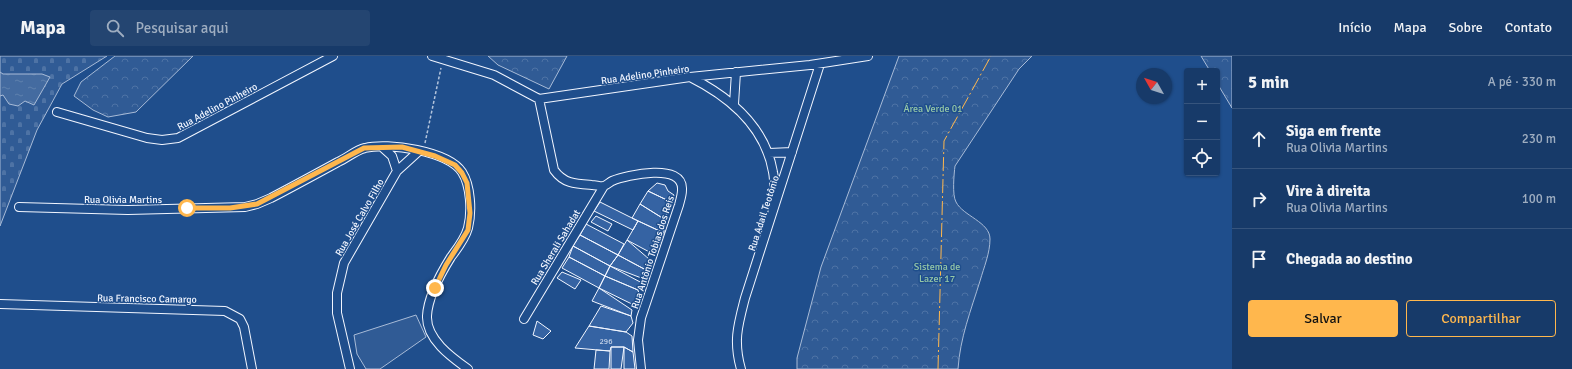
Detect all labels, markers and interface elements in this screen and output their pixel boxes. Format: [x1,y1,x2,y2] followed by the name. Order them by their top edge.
[90,10,370,46] search box
[20,16,66,40] text: Mapa
[104,17,126,39] icon: search
[136,19,229,37] text: Pesquisar aqui
[1338,19,1372,36] text: Início
[1394,19,1426,36] text: Mapa
[1448,19,1483,36] text: Sobre
[1505,19,1552,36] text: Contato
[600,63,690,87] street label: Rua Adelino Pinheiro
[1136,68,1172,104] north arrow
[1184,68,1220,176] map controls
[1184,68,1220,104] button: +
[1248,72,1289,93] text: 5 min
[1488,74,1556,90] text: A pé · 330 m
[175,81,260,133] street label: Rua Adelino Pinheiro
[903,102,963,115] park label: Área Verde 01
[1184,104,1220,140] button: −
[1286,122,1381,140] text: Siga em frente
[1248,128,1270,150] icon: ahead
[1522,131,1556,147] text: 230 m
[1184,140,1220,176] button: locate
[1286,140,1388,156] text: Rua Olivia Martins
[746,174,782,253] street label: Rua Adail Teotônio
[333,177,387,258] street label: Rua José Calvo Filho
[1286,182,1370,200] text: Vire à direita
[1248,188,1270,210] icon: right
[1522,191,1556,207] text: 100 m
[84,194,163,206] street label: Rua Olivia Martins
[629,194,677,310] street label: Rua Antônio Tobias dos Reis
[178,199,196,217] route start
[1286,200,1388,216] text: Rua Olivia Martins
[529,207,583,287] street label: Rua Sherali Sahadat
[1248,248,1270,270] icon: arrive
[1286,250,1413,268] text: Chegada ao destino
[914,261,960,285] park label: Sistema de Lazer 17
[426,279,444,297] route end
[97,292,197,306] street label: Rua Francisco Camargo
[1248,300,1398,337] button: Salvar
[1406,300,1556,337] button: Compartilhar
[600,336,612,346] house number: 296

